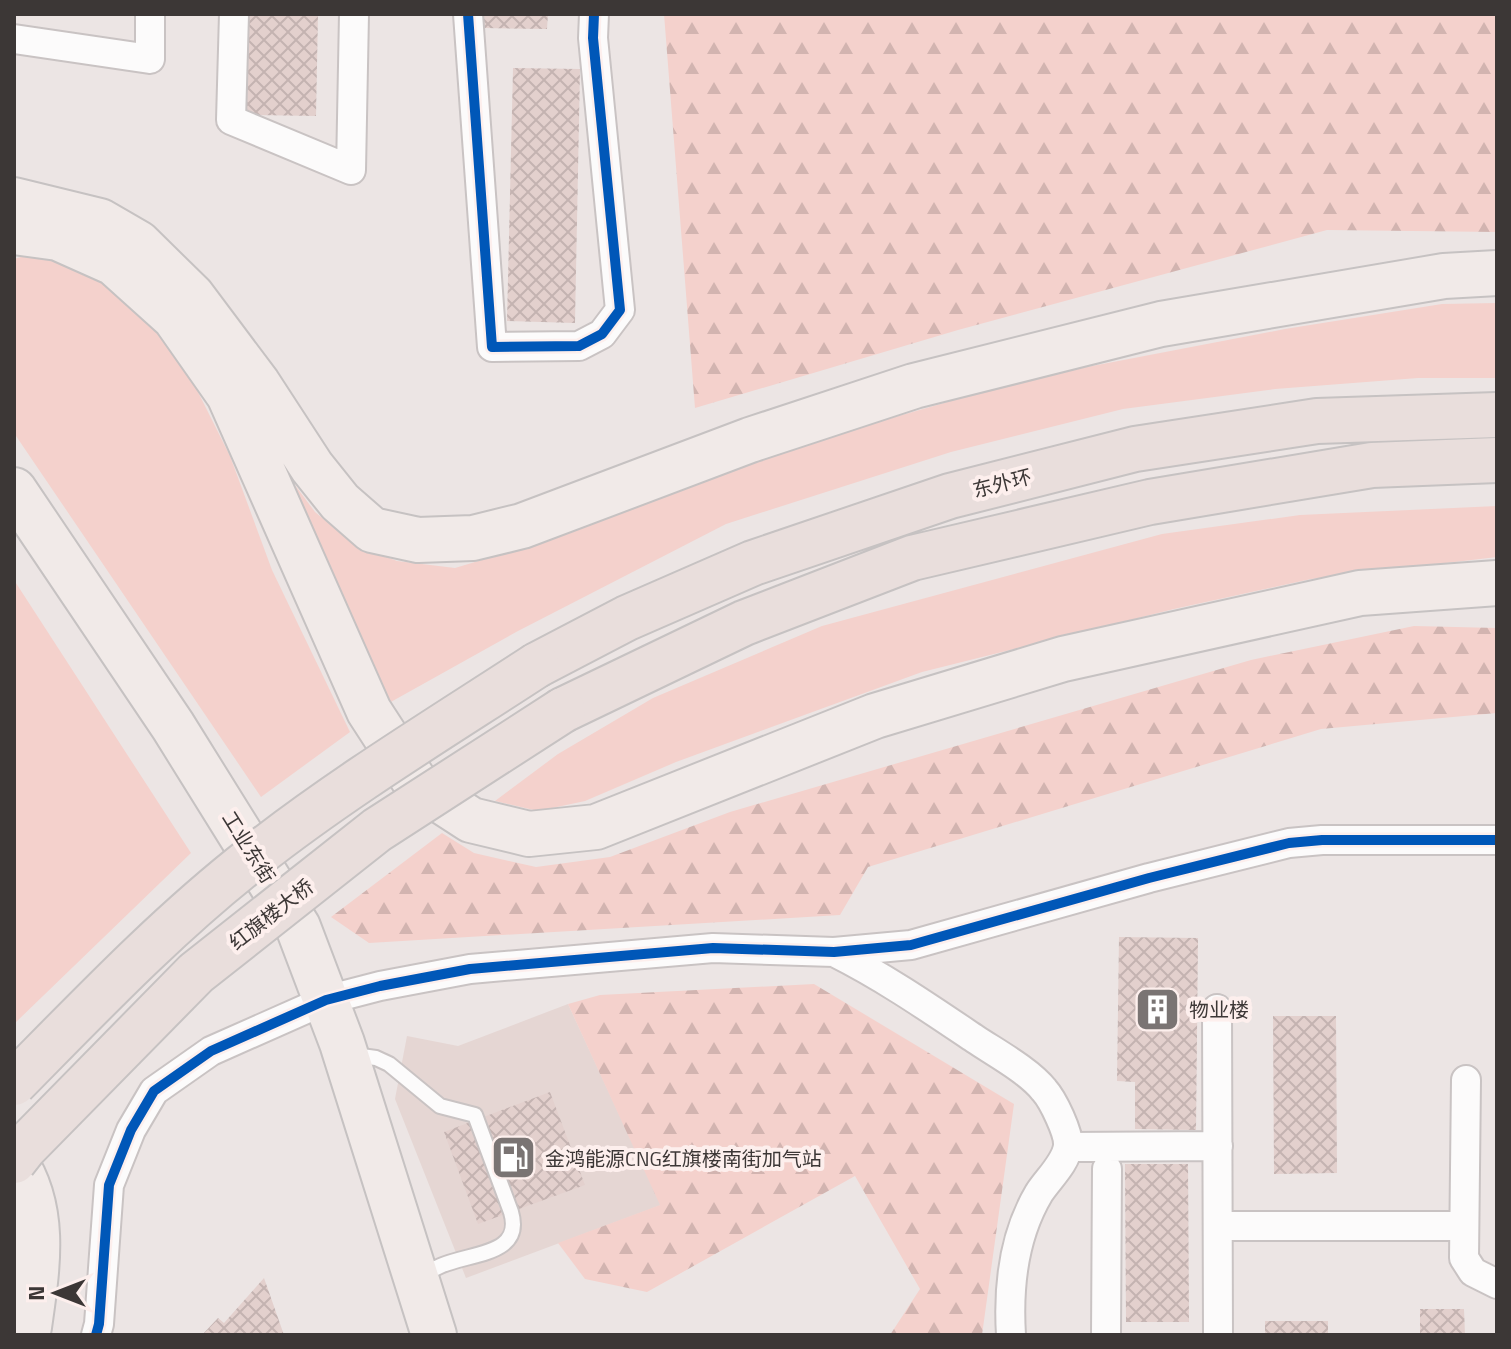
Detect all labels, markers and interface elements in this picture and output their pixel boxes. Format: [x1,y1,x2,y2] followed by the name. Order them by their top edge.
[969,461,1035,505] street label: 东外环
[215,805,283,889] street label: 工业东街
[222,871,320,957] street label: 红旗楼大桥
[1134,985,1182,1033] building icon: 物业楼
[1189,994,1249,1025] place label: 物业楼
[490,1134,538,1182] fuel station icon: 金鸿能源CNG红旗楼南街加气站
[545,1143,822,1174] place label: 金鸿能源CNG红旗楼南街加气站
[16,1253,96,1333] north arrow
[19,1285,53,1301] text: N

